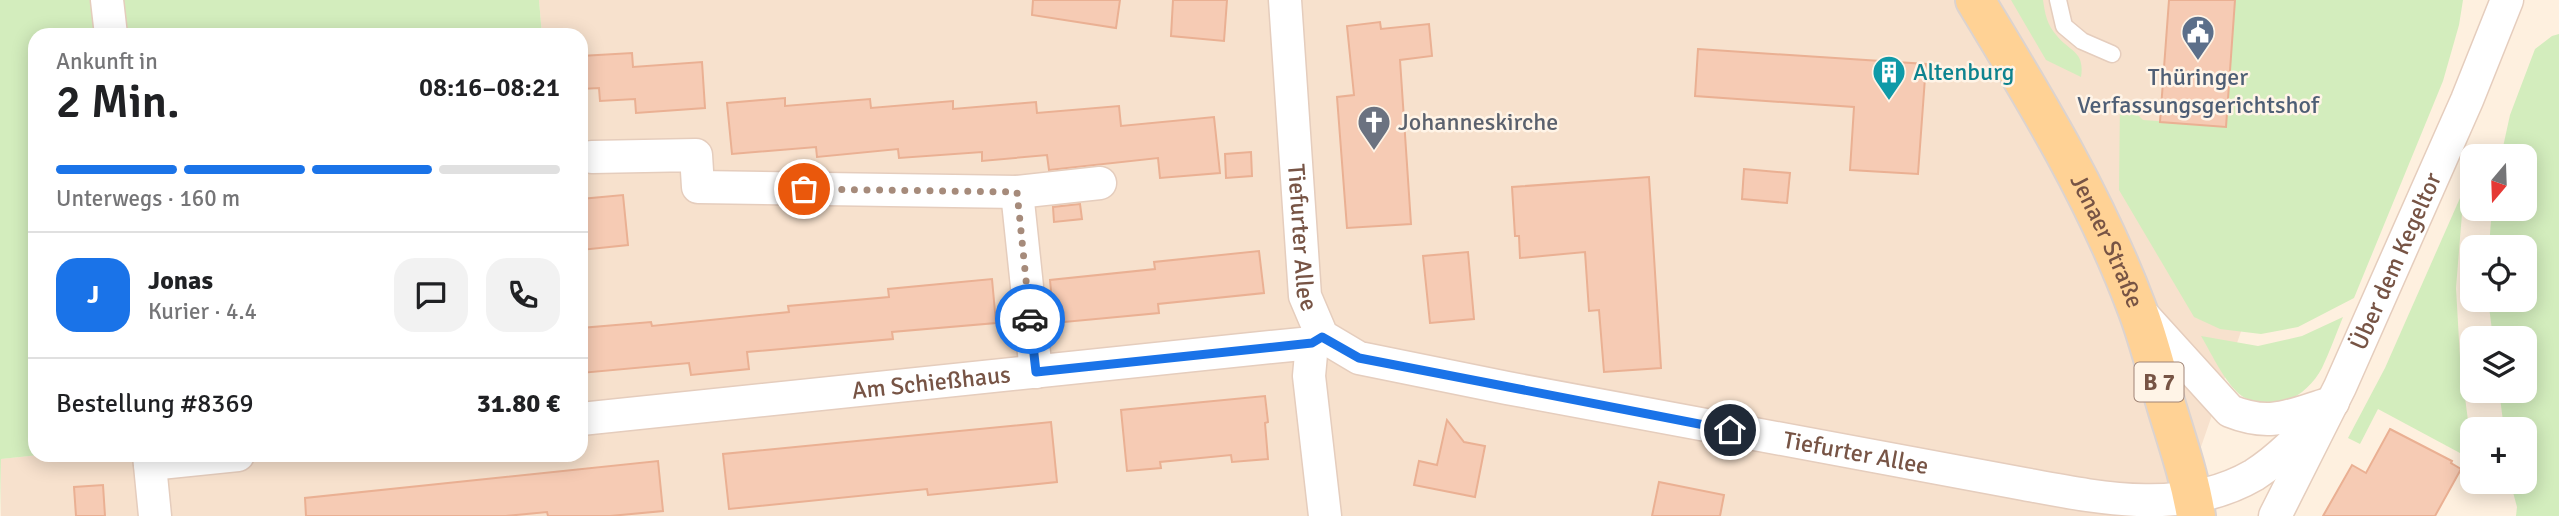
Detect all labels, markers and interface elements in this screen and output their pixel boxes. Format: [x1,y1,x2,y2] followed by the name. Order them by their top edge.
[2179,13,2217,62] public building icon: Thüringer Verfassungsgerichtshof
[56,47,158,76] text: Ankunft in
[1870,53,1908,102] building icon: Altenburg
[1913,57,2014,87] place label: Altenburg
[2077,62,2320,120] place label: Thüringer Verfassungsgerichtshof
[419,72,560,104] text: 08:16–08:21
[56,74,180,130] text: 2 Min.
[1355,103,1393,152] church icon: Johanneskirche
[1398,107,1558,137] place label: Johanneskirche
[2460,144,2538,220] north arrow
[2460,144,2537,494] map controls
[774,159,834,219] pin
[1281,163,1325,316] street label: Tiefurter Allee
[2343,168,2448,355] street label: Über dem Kegeltor
[2064,169,2150,312] street label: Jenaer Straße
[785,170,823,208] icon: bag
[56,184,240,213] text: Unterwegs · 160 m
[2460,235,2537,312] button: locate
[394,258,468,332] button: chat
[486,258,560,332] button: phone
[148,265,213,297] text: Jonas
[87,279,99,311] text: J
[995,284,1065,354] courier
[148,297,257,326] text: Kurier · 4.4
[1011,300,1049,338] icon: car
[2460,326,2537,403] button: layers
[850,359,1012,406] street label: Am Schießhaus
[2134,362,2184,402] road number: B 7
[56,388,253,420] text: Bestellung #8369
[477,388,560,420] text: 31.80 €
[1700,400,1760,460] pin
[1711,411,1749,449] icon: home
[2460,417,2537,494] button: +
[1781,425,1931,481] street label: Tiefurter Allee

